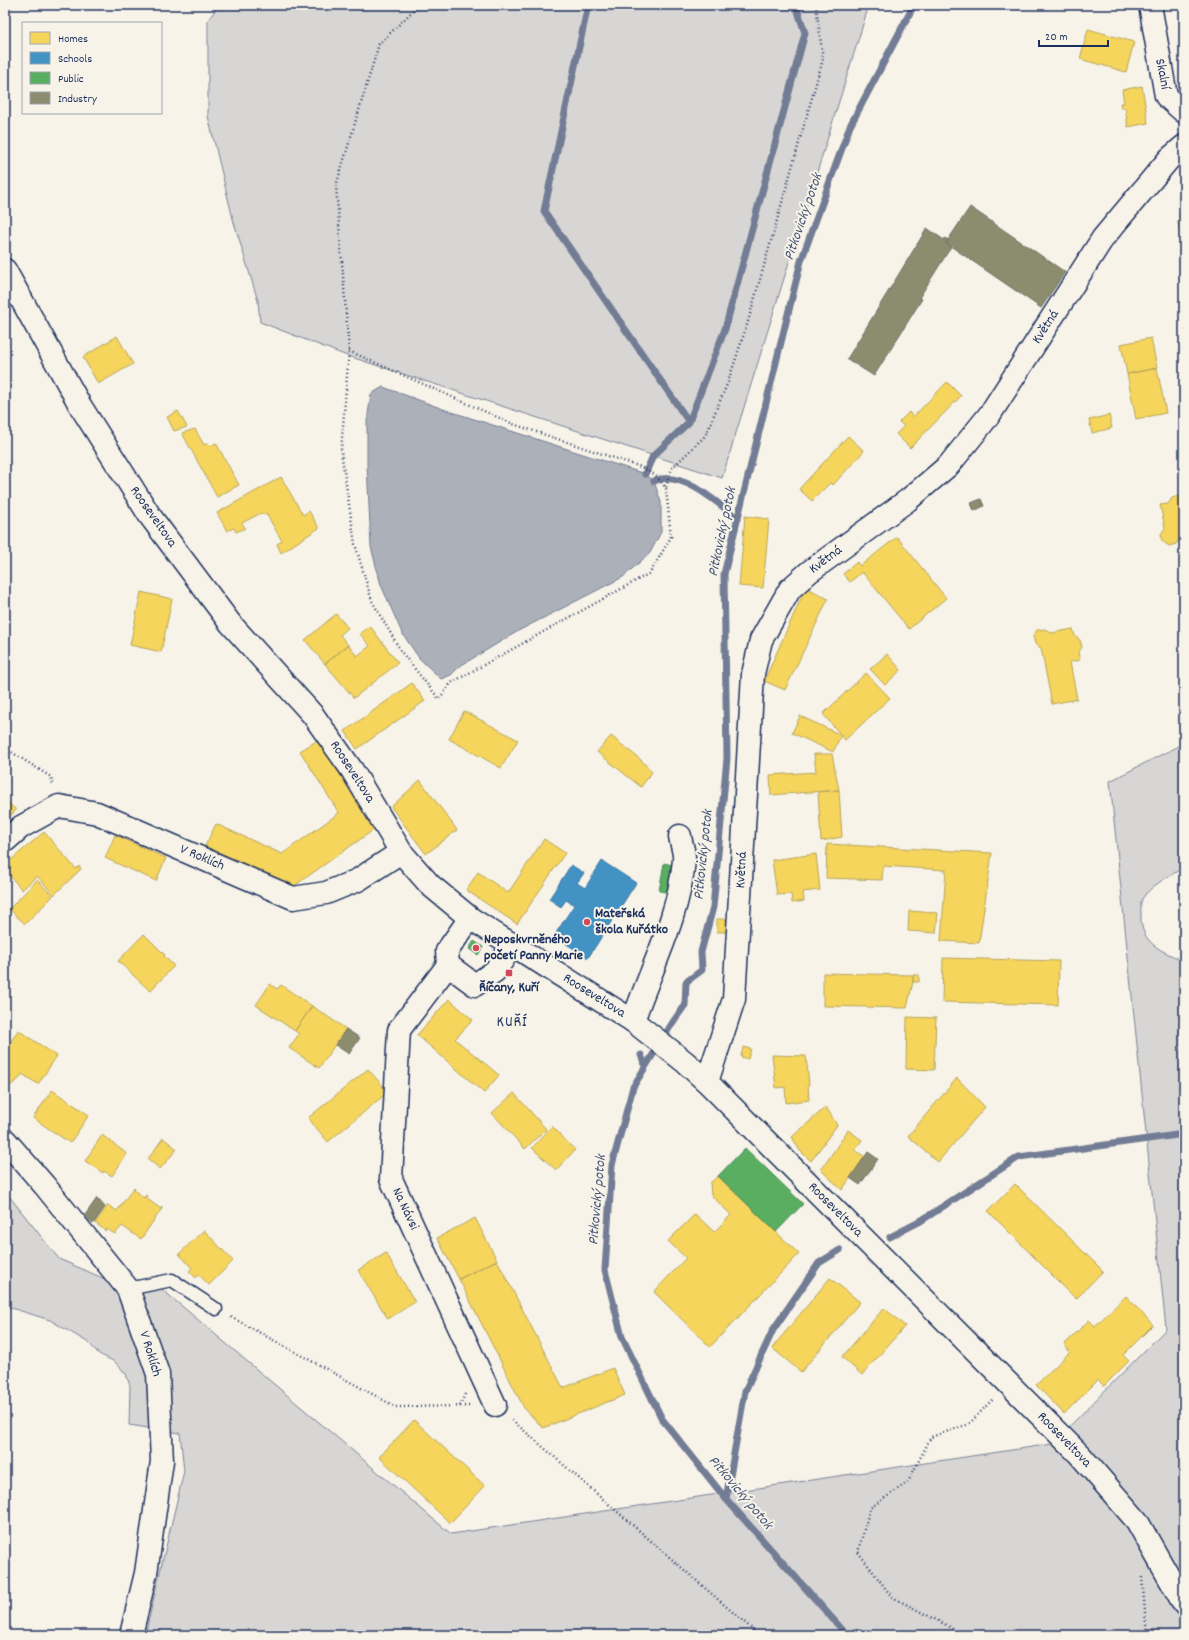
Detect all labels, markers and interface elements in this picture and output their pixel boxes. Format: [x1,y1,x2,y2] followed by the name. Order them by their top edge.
[22,22,162,114] legend
[1039,22,1108,48] scale bar
[1045,29,1068,46] text: 20 m
[58,31,88,48] text: Homes
[58,51,92,68] text: Schools
[1149,57,1175,92] street label: Skalní
[58,71,84,88] text: Public
[58,91,98,108] text: Industry
[779,169,830,263] water label: Pitkovický potok
[1028,306,1064,348] street label: Květná
[125,482,182,552] street label: Rooseveltova
[703,484,744,579] water label: Pitkovický potok
[805,541,847,579] street label: Květná
[324,737,380,807] street label: Rooseveltova
[688,807,720,901] water label: Pitkovický potok
[177,840,227,876] street label: V Roklích
[731,851,753,889] street label: Květná
[595,904,668,940] place label: Mateřská škola Kuřátko
[582,917,592,927] marker: Mateřská škola Kuřátko
[484,930,583,966] place label: Neposkvrněného početí Panny Marie
[471,943,481,953] marker: Neposkvrněného početí Panny Marie
[504,968,514,978] marker: Říčany, Kuří
[559,969,630,1023] street label: Rooseveltova
[479,978,540,998] place label: Říčany, Kuří
[497,1011,527,1034] district label: KUŘÍ
[583,1152,613,1246] water label: Pitkovický potok
[803,1178,867,1242] street label: Rooseveltova
[386,1184,424,1234] street label: Na Návsi
[134,1329,166,1379] street label: V Roklích
[1032,1408,1096,1473] street label: Rooseveltova
[702,1451,779,1536] water label: Pitkovický potok

